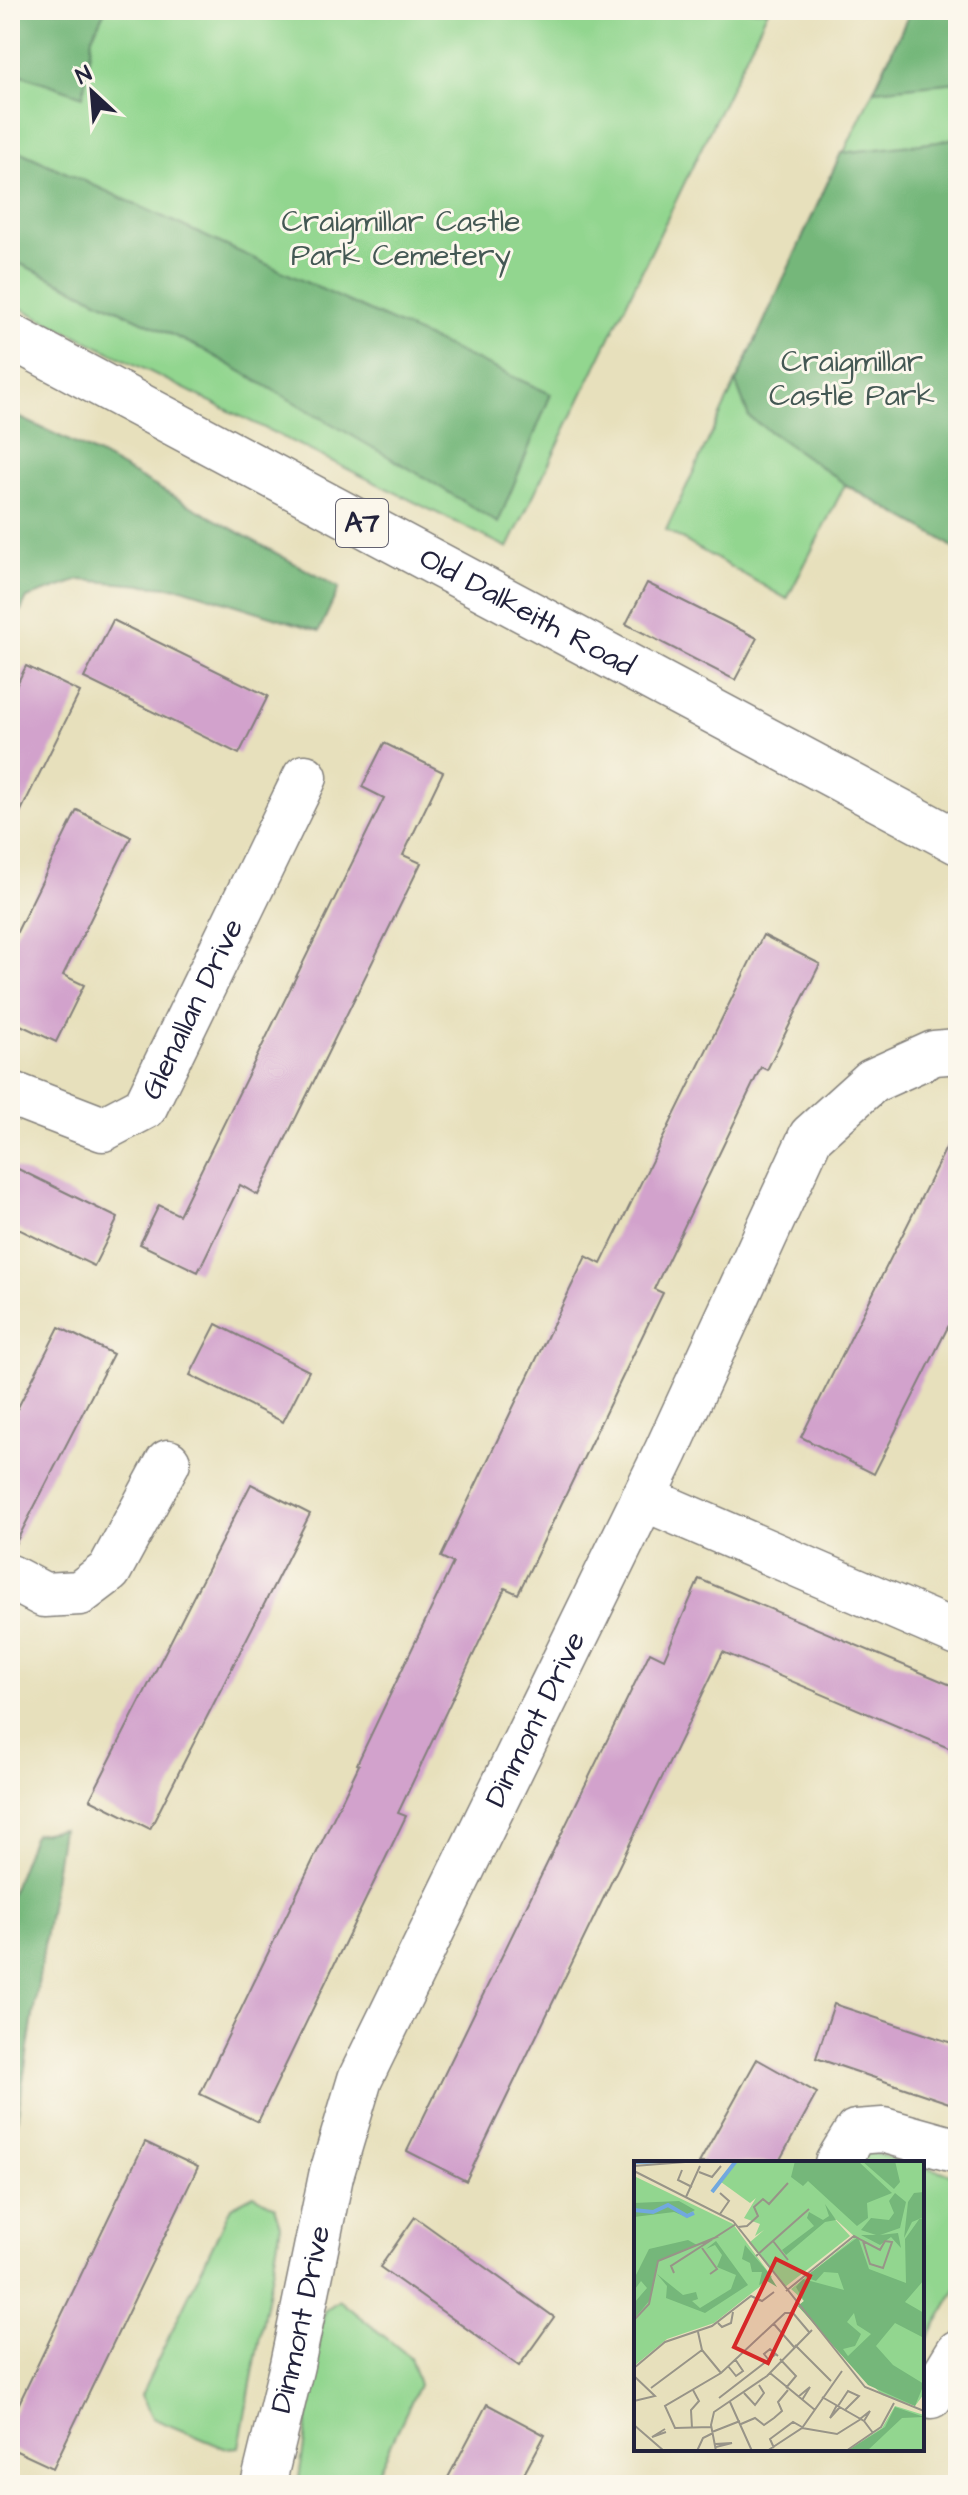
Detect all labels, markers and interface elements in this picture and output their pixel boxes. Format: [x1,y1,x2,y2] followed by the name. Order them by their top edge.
[52,52,132,132] north arrow
[71,58,97,92] text: N
[282,201,520,278] park label: Craigmillar Castle Park Cemetery
[769,341,935,417] park label: Craigmillar Castle Park
[336,499,388,547] road number: A7
[412,537,642,687] street label: Old Dalkeith Road
[131,912,254,1106] street label: Glenallan Drive
[475,1624,596,1814] street label: Dinmont Drive
[634,2161,924,2451] inset map
[260,2222,341,2417] street label: Dinmont Drive

